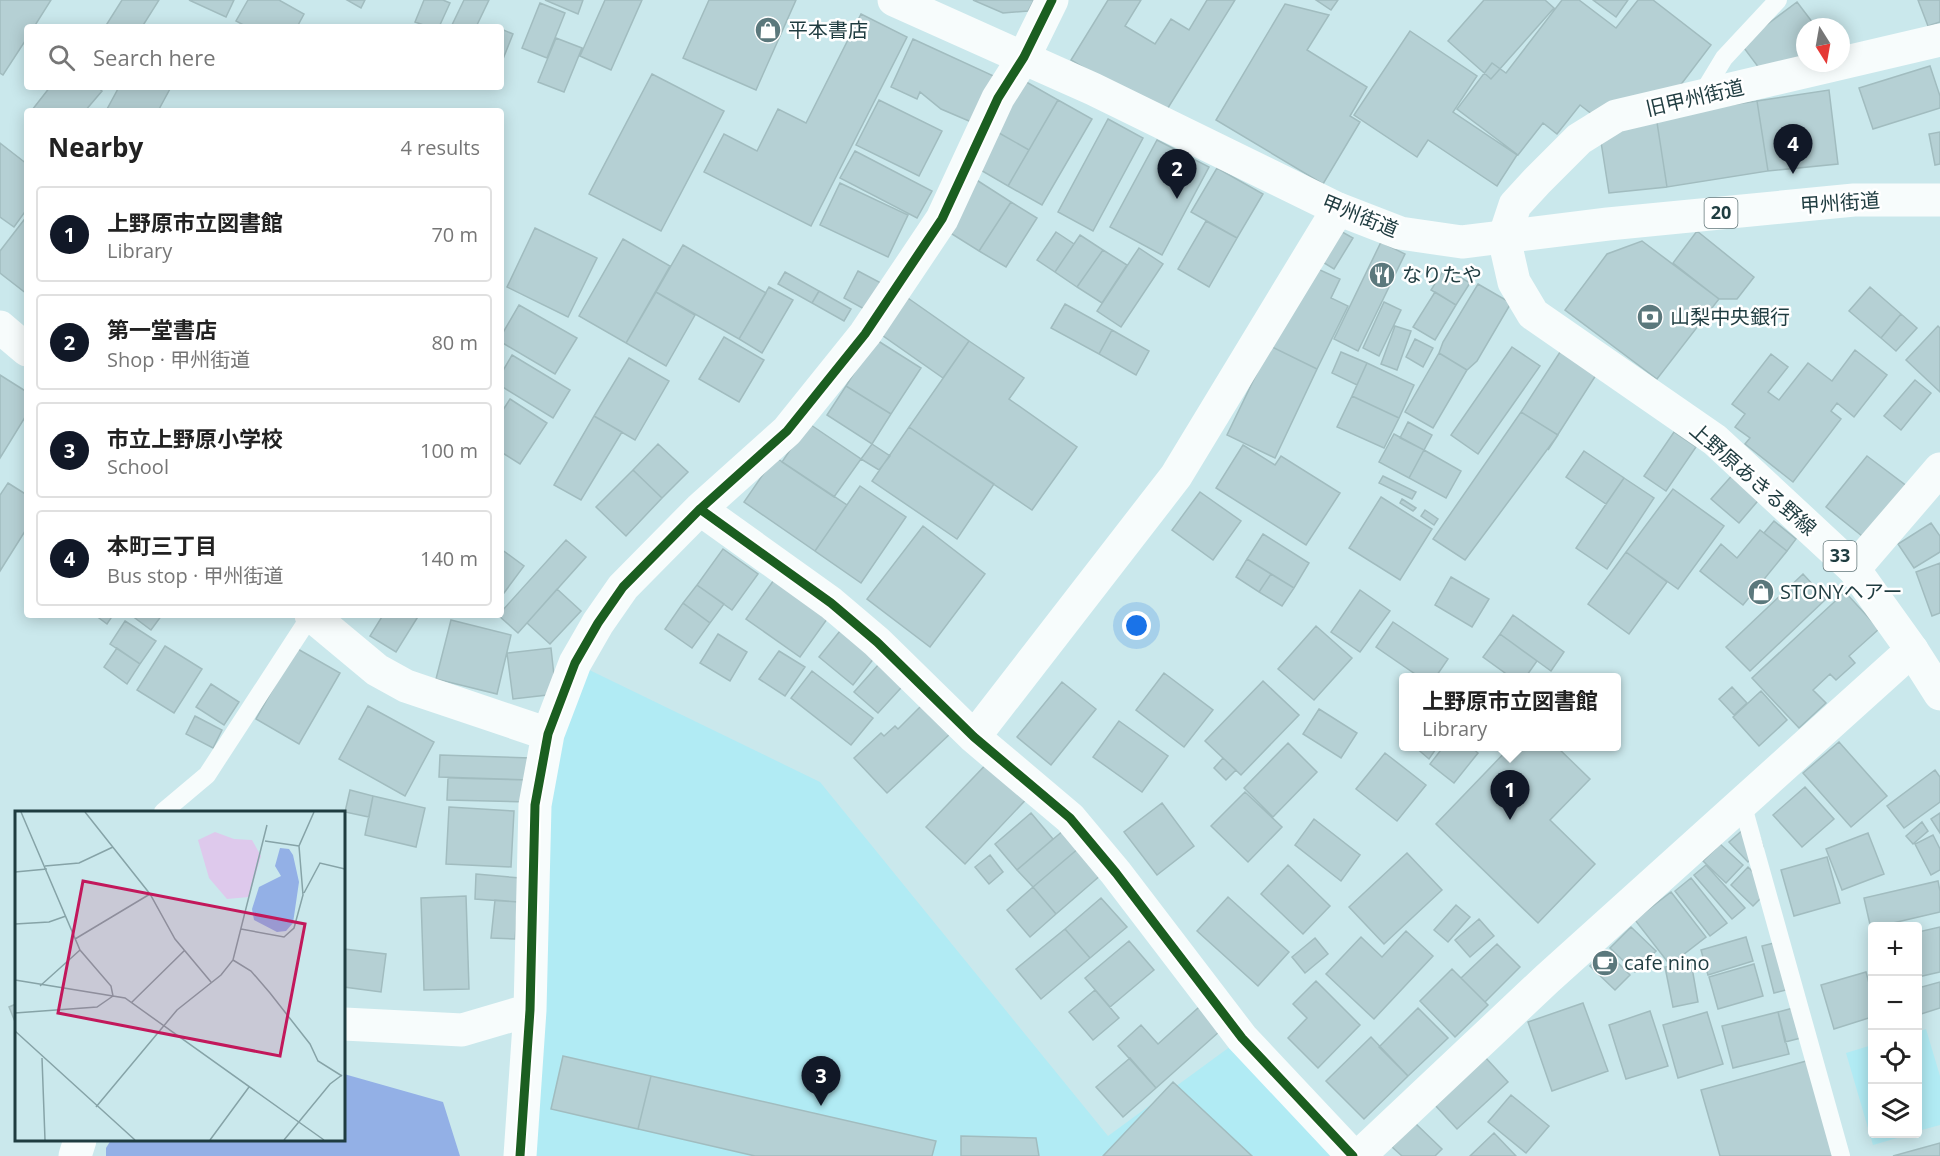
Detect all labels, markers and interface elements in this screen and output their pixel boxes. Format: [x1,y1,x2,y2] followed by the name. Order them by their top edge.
[753,15,783,45] shop icon: 平本書店
[788,16,868,43] place label: 平本書店
[1796,18,1850,72] north arrow
[24,24,504,90] search box
[45,41,78,74] icon: search
[93,42,216,72] text: Search here
[1643,73,1747,122] street label: 旧甲州街道
[1774,124,1812,174] pin: 4
[48,129,143,165] text: Nearby
[400,134,480,161] text: 4 results
[1158,150,1196,199] pin: 2
[1799,186,1881,219] street label: 甲州街道
[1318,188,1402,243] street label: 甲州街道
[1704,198,1738,228] road number: 20
[107,207,283,237] text: 上野原市立図書館
[64,221,75,248] text: 1
[431,221,478,248] text: 70 m
[107,237,172,264] text: Library
[1367,260,1397,290] restaurant icon: なりたや
[1402,261,1482,288] place label: なりたや
[1635,302,1665,332] bank icon: 山梨中央銀行
[1670,303,1790,330] place label: 山梨中央銀行
[107,314,217,344] text: 第一堂書店
[64,329,75,356] text: 2
[431,329,478,356] text: 80 m
[107,346,250,373] text: Shop · 甲州街道
[1684,416,1822,541] street label: 上野原あきる野線
[107,423,283,453] text: 市立上野原小学校
[64,437,75,464] text: 3
[420,437,478,464] text: 100 m
[107,453,169,480] text: School
[107,530,217,560] text: 本町三丁目
[1824,541,1856,571] road number: 33
[64,545,75,572] text: 4
[420,545,478,572] text: 140 m
[107,562,283,589] text: Bus stop · 甲州街道
[1746,577,1776,607] shop icon: STONYヘアー
[1780,578,1903,605] place label: STONYヘアー
[1122,611,1151,640] your location
[1399,673,1621,751] popup
[1422,685,1598,715] text: 上野原市立図書館
[1422,715,1487,742] text: Library
[1490,770,1530,820] pin: 1
[15,811,345,1141] inset map
[1868,922,1922,1138] map controls
[1868,922,1922,976] button: +
[1590,948,1620,978] cafe icon: cafe nino
[1624,949,1709,976] place label: cafe nino
[1868,976,1922,1030] button: −
[1868,1030,1922,1084] button: locate
[802,1056,840,1106] pin: 3
[1868,1084,1922,1138] button: layers

